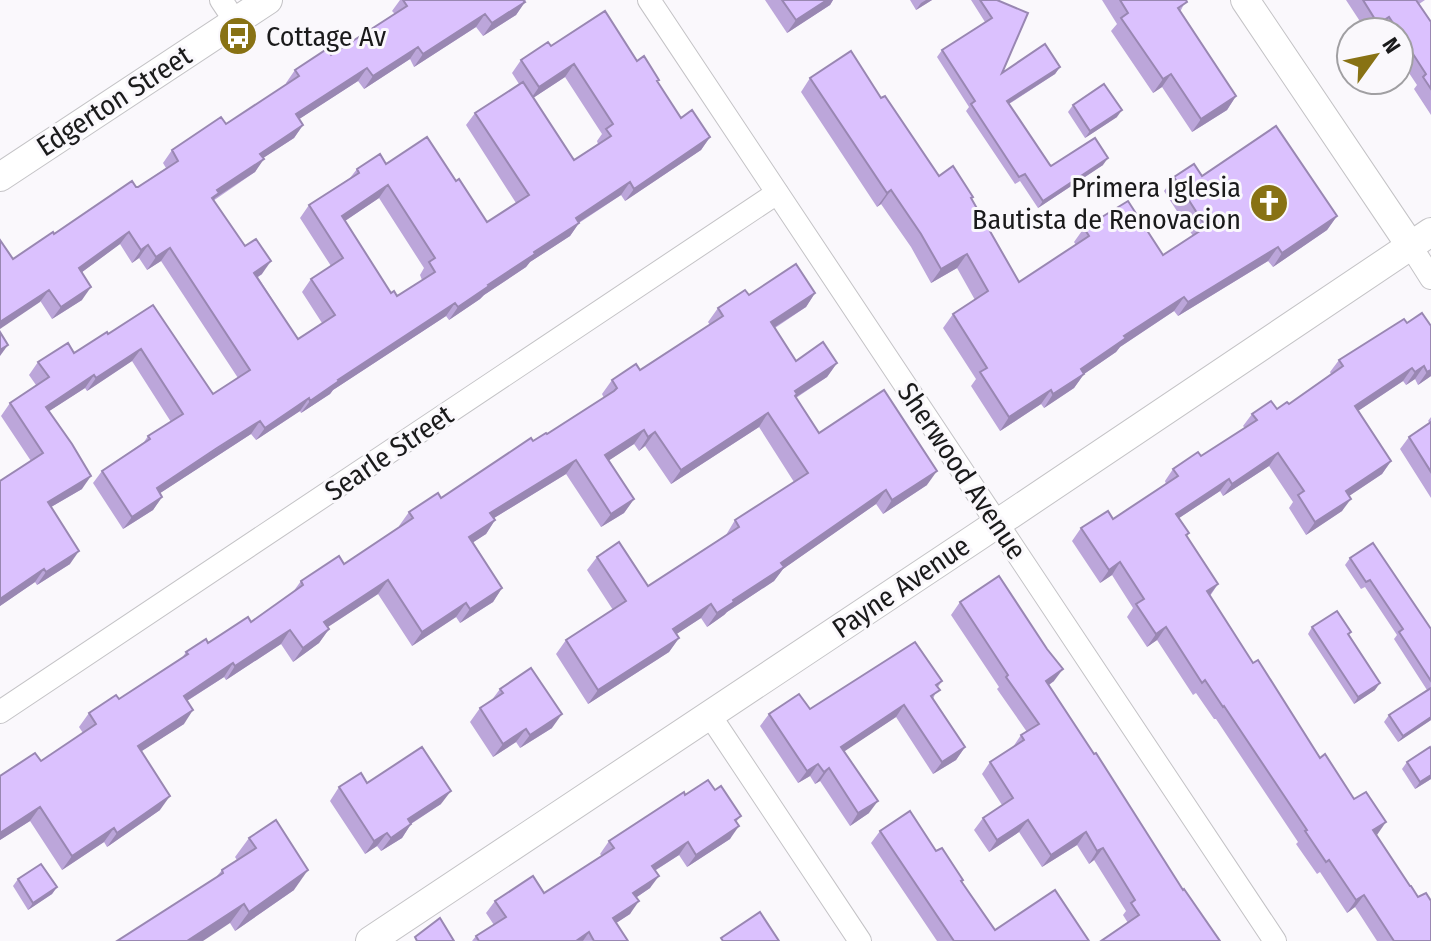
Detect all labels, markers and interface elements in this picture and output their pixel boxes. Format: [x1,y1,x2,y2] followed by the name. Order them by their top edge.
[217,15,259,57] bus stop icon: Cottage Av
[1335,16,1415,96] north arrow
[266,20,387,53] place label: Cottage Av
[1376,32,1406,58] text: N
[31,38,198,163] street label: Edgerton Street
[972,171,1241,236] place label: Primera Iglesia Bautista de Renovacion
[1248,182,1290,224] church icon: Primera Iglesia Bautista de Renovacion
[891,376,1033,566] street label: Sherwood Avenue
[319,398,460,508] street label: Searle Street
[826,529,976,645] street label: Payne Avenue

